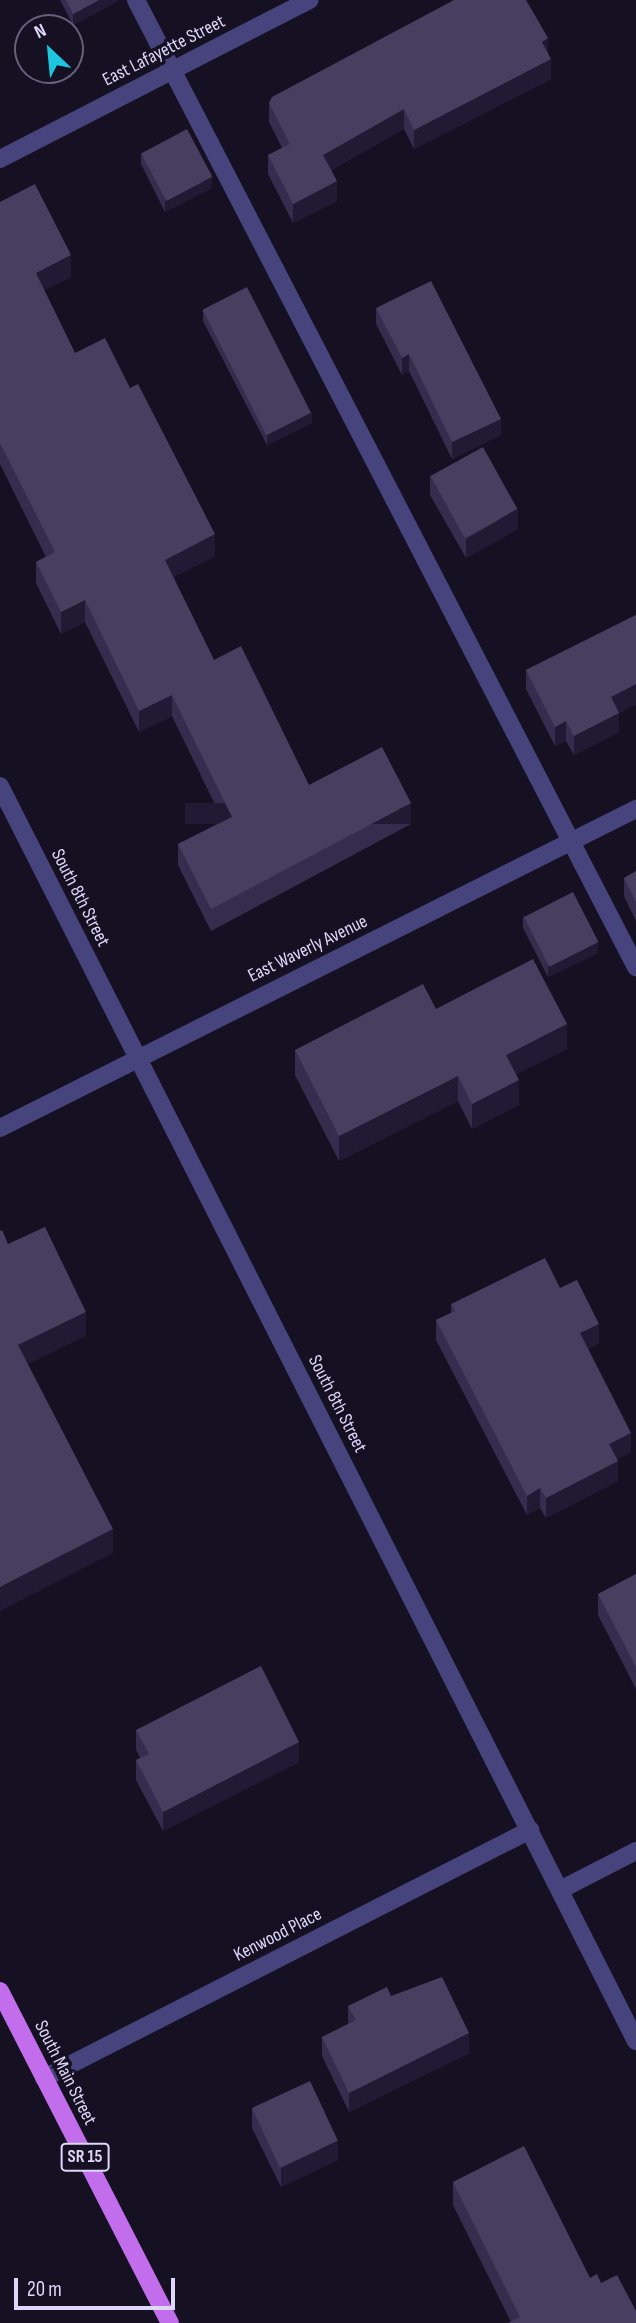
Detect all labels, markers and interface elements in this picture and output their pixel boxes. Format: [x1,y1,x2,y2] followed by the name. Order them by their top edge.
[99,10,229,92] street label: East Lafayette Street
[14,14,84,84] north arrow
[31,19,50,44] text: N
[46,845,114,951] street label: South 8th Street
[245,910,371,988] street label: East Waverly Avenue
[303,1351,371,1457] street label: South 8th Street
[230,1903,326,1967] street label: Kenwood Place
[29,2017,101,2129] street label: South Main Street
[60,2143,110,2172] road number: SR 15
[18,2264,178,2308] scale bar
[27,2277,62,2302] text: 20 m

